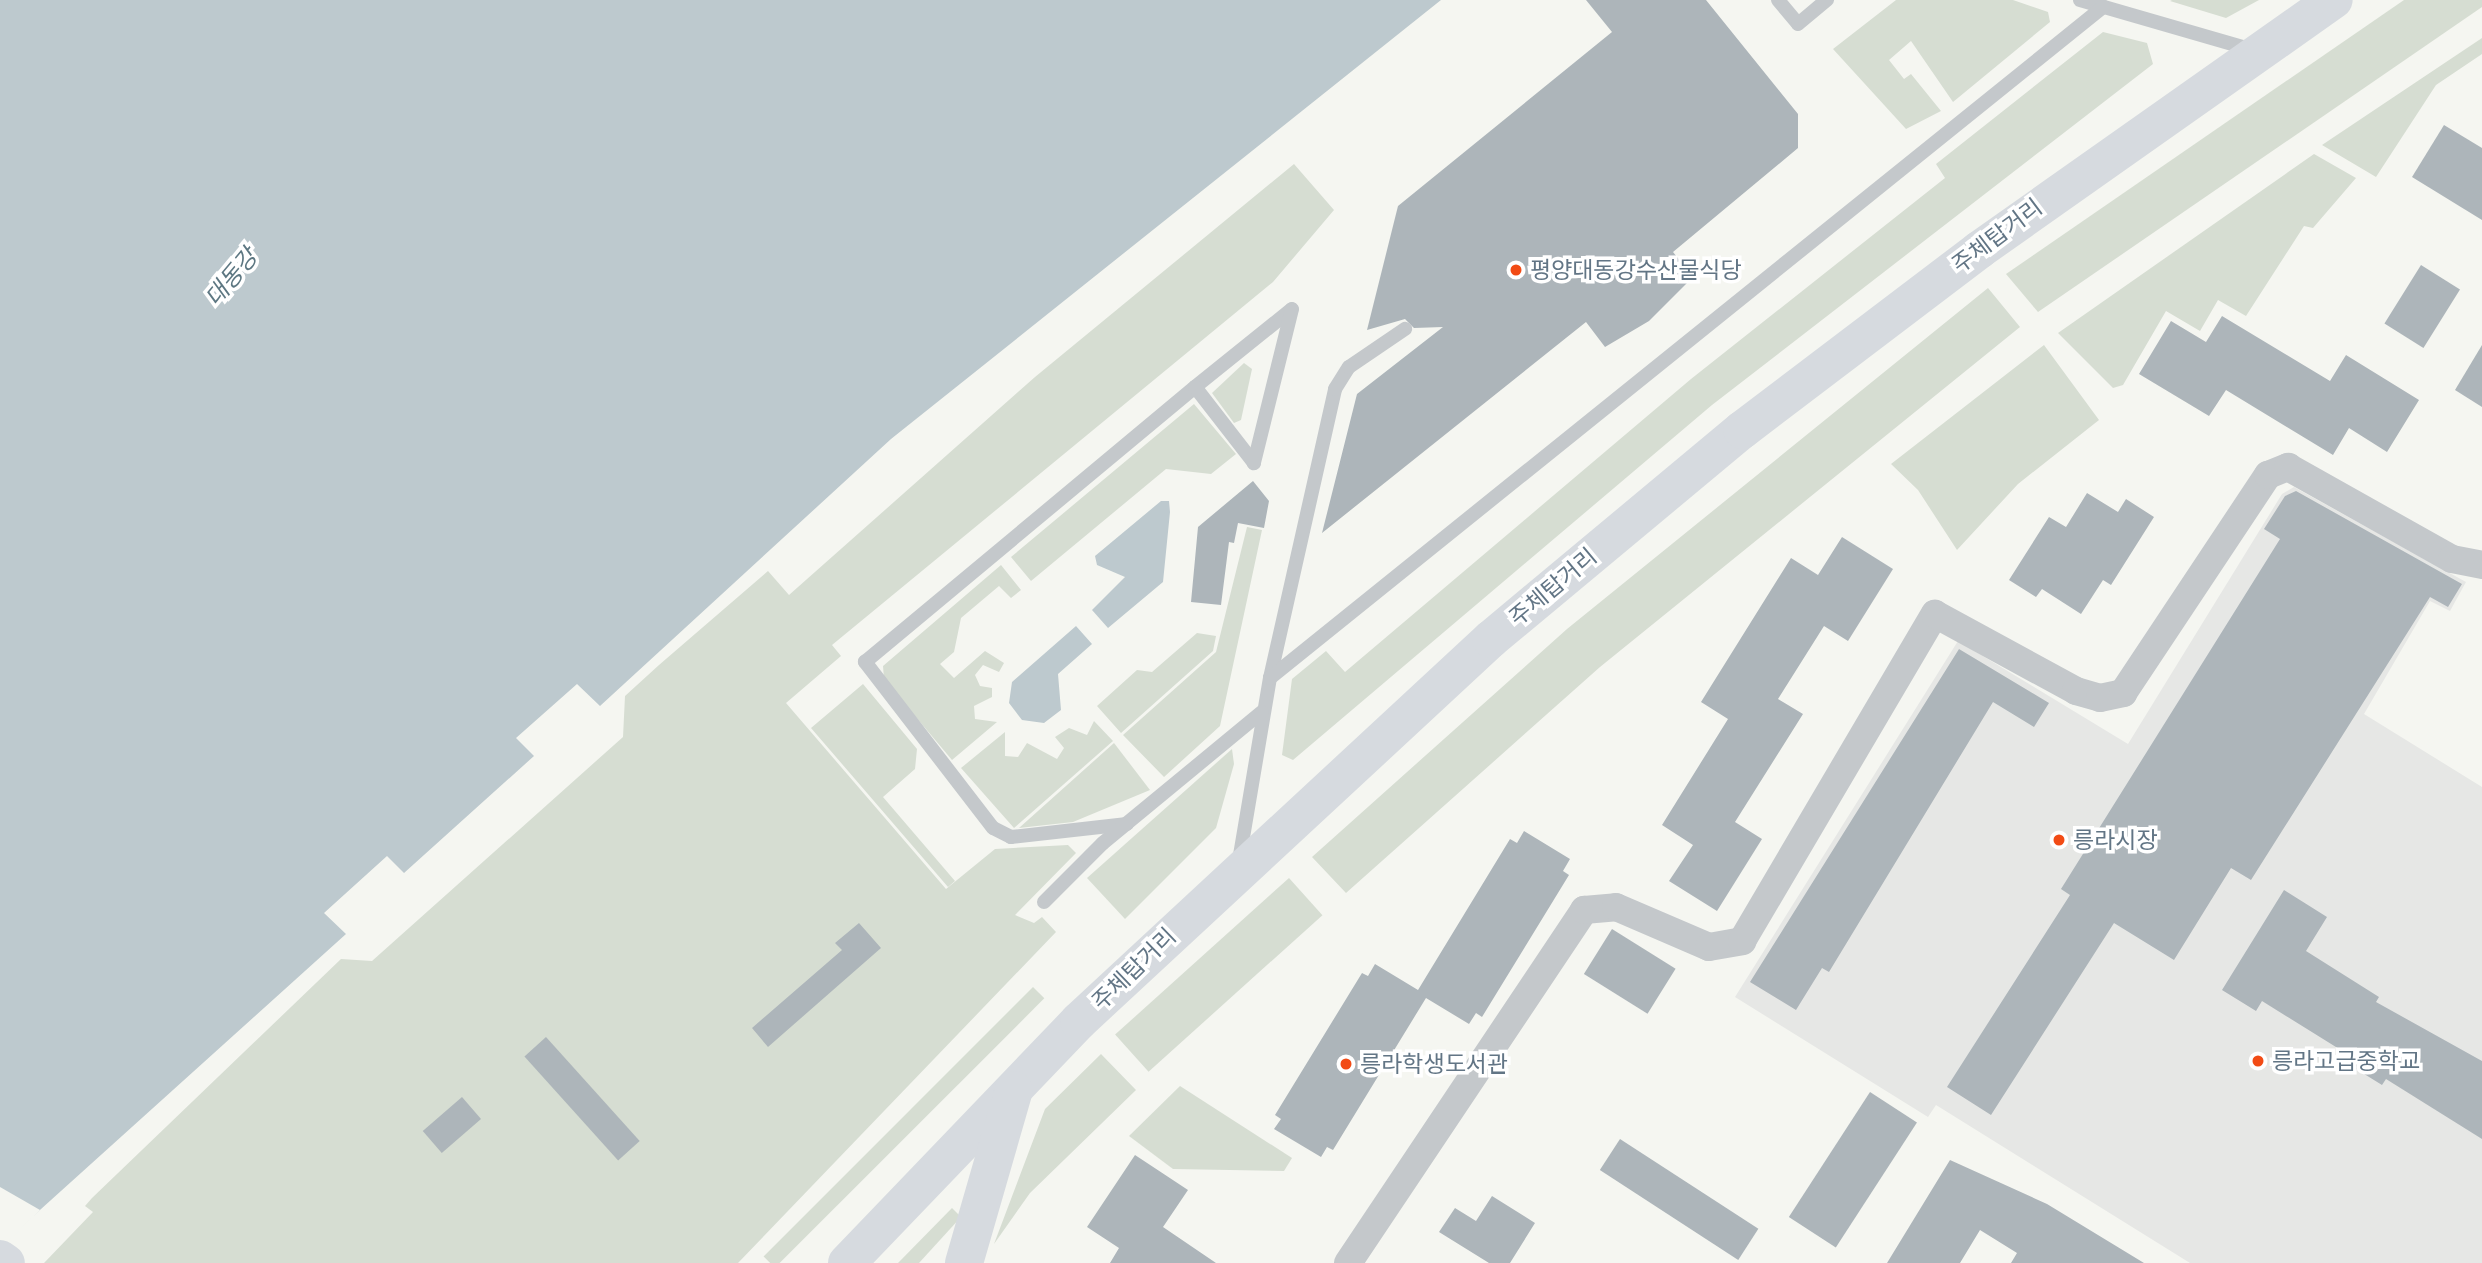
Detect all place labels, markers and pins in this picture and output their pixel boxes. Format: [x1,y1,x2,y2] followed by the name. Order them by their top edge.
[1530,256,1742,284] place label: 평양대동강수산물식당
[1508,262,1524,278] marker: 평양대동강수산물식당
[2073,826,2158,854] place label: 릉라시장
[2051,832,2067,848] marker: 릉라시장
[2272,1047,2420,1075] place label: 릉라고급중학교
[1360,1050,1508,1078] place label: 릉라학생도서관
[2250,1053,2266,1069] marker: 릉라고급중학교
[1338,1056,1354,1072] marker: 릉라학생도서관

